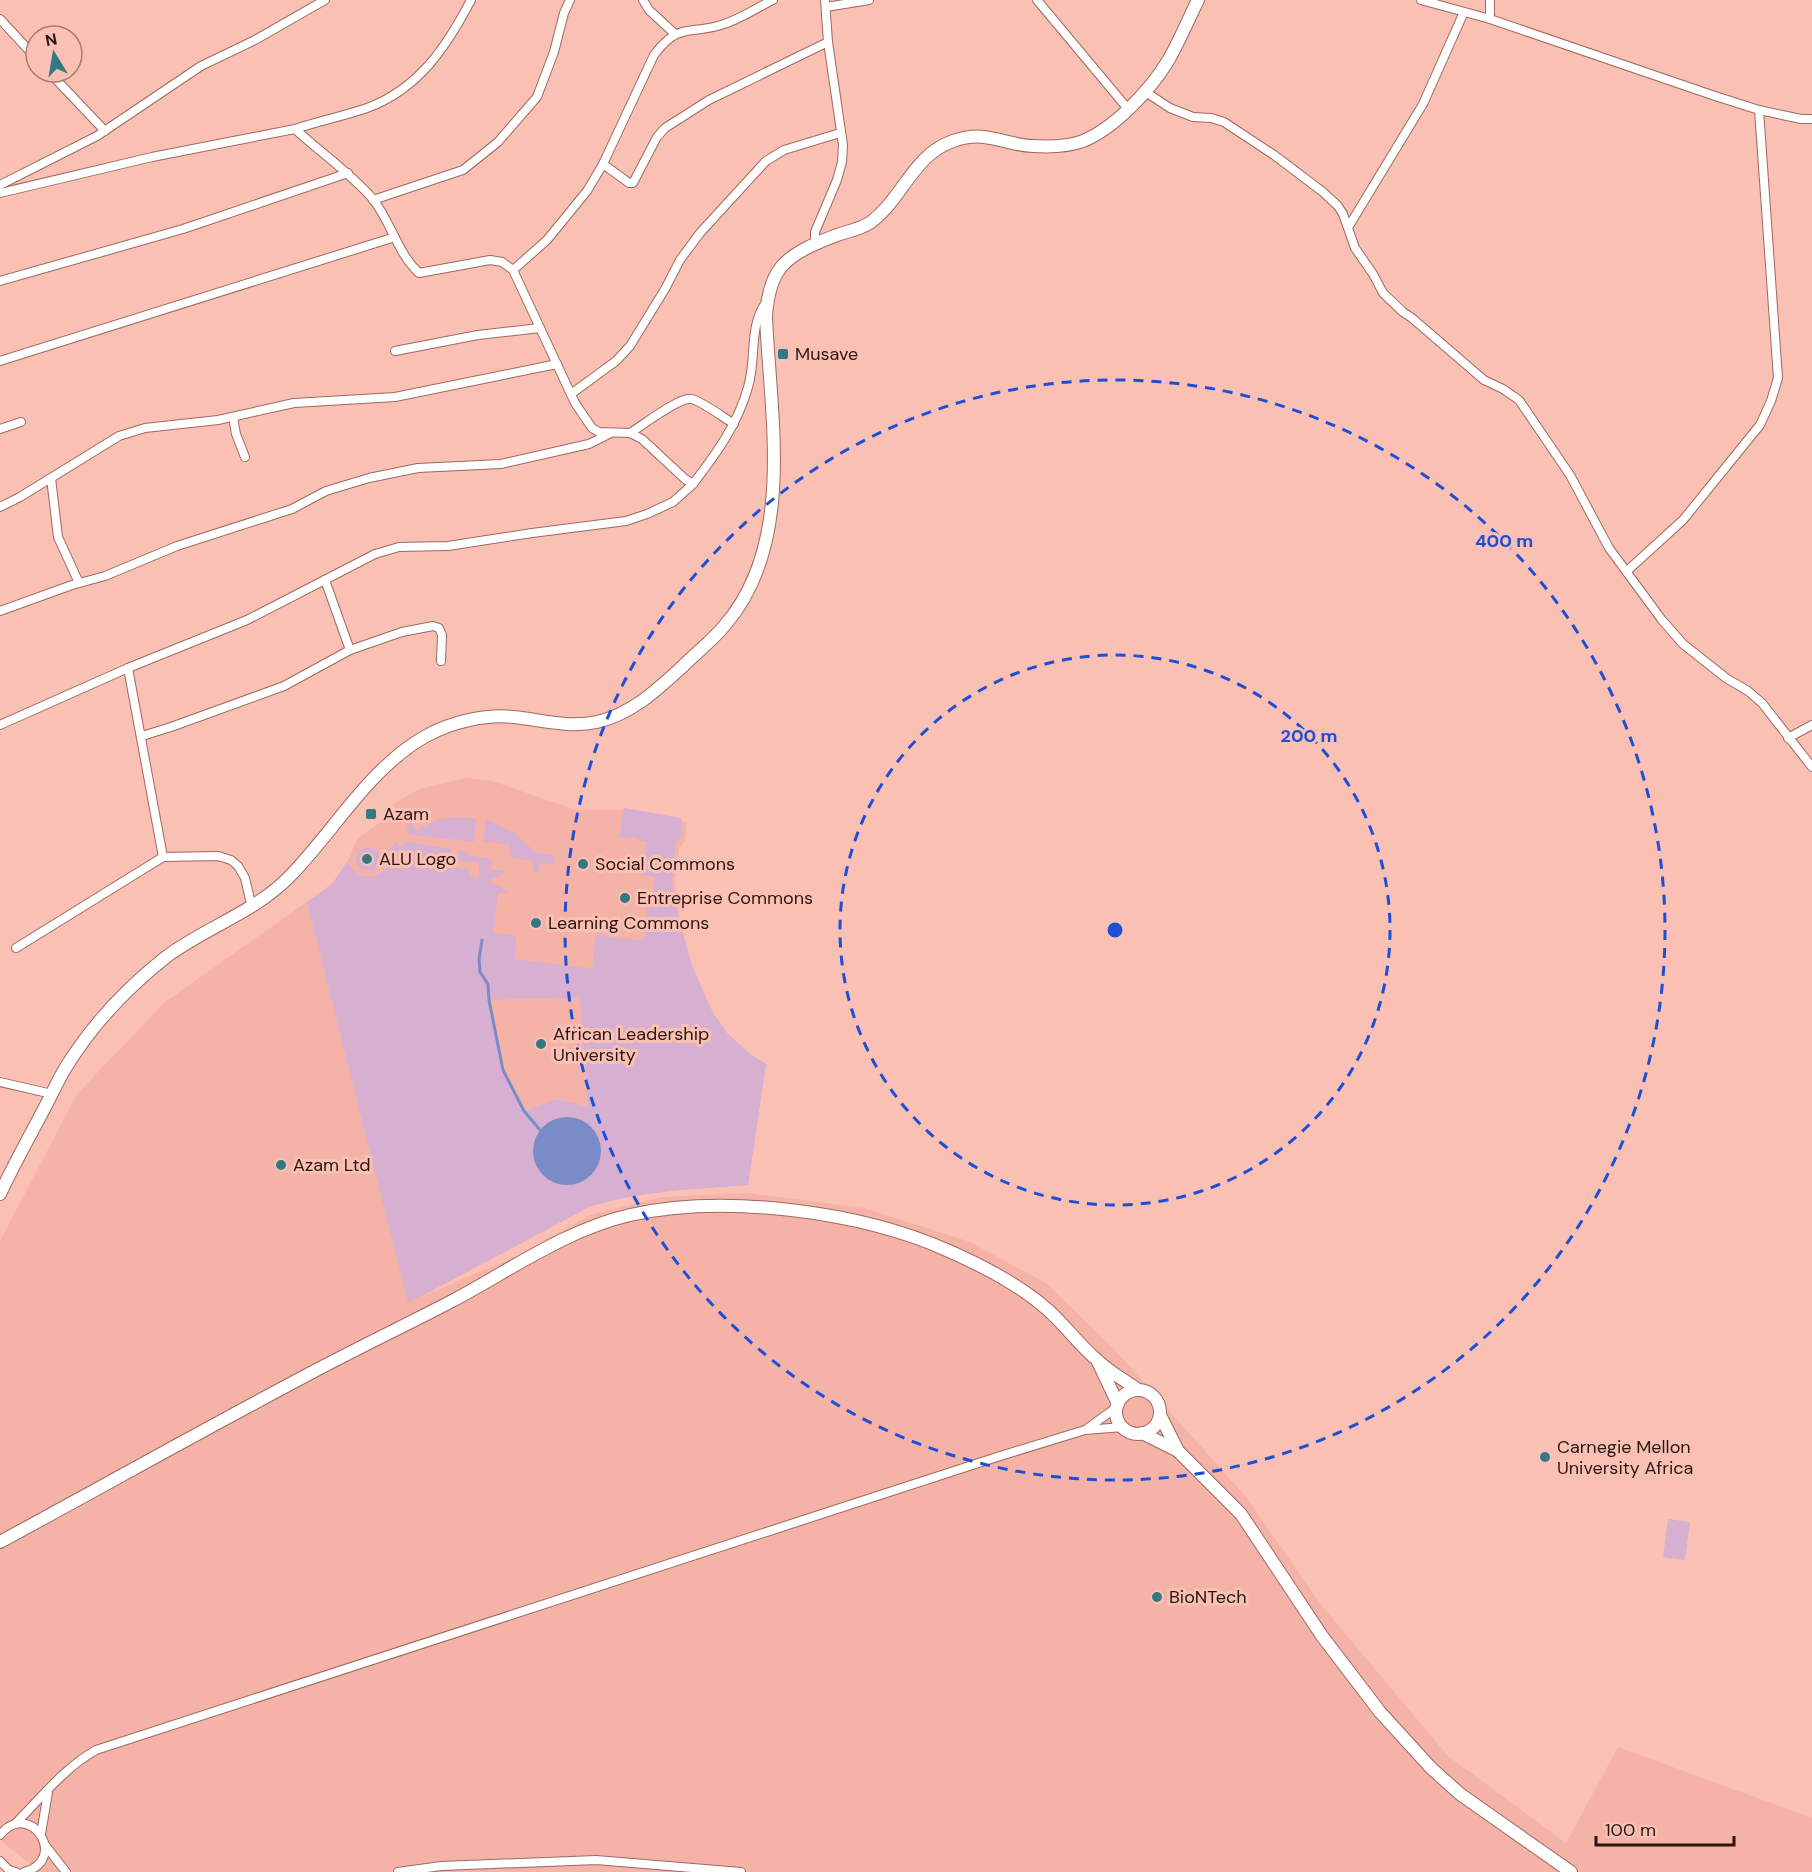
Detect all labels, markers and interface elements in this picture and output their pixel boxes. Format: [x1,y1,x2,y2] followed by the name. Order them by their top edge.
[24,24,84,84] north arrow
[44,28,59,51] text: N
[795,342,858,366] place label: Musave
[776,347,790,361] marker: Musave
[1475,529,1533,553] text: 400 m
[1281,724,1337,748] text: 200 m
[383,802,429,826] place label: Azam
[364,807,378,821] marker: Azam
[379,847,456,871] place label: ALU Logo
[360,852,374,866] marker: ALU Logo
[595,852,735,876] place label: Social Commons
[576,857,590,871] marker: Social Commons
[637,886,813,910] place label: Entreprise Commons
[618,891,632,905] marker: Entreprise Commons
[548,911,709,935] place label: Learning Commons
[529,916,543,930] marker: Learning Commons
[1105,920,1125,940] centre of rings
[553,1022,709,1067] place label: African Leadership University
[534,1037,548,1051] marker: African Leadership University
[293,1153,371,1177] place label: Azam Ltd
[274,1158,288,1172] marker: Azam Ltd
[1557,1435,1693,1480] place label: Carnegie Mellon University Africa
[1538,1450,1552,1464] marker: Carnegie Mellon University Africa
[1169,1585,1247,1609] place label: BioNTech
[1150,1590,1164,1604] marker: BioNTech
[1596,1809,1734,1847] scale bar
[1605,1818,1656,1842] text: 100 m

